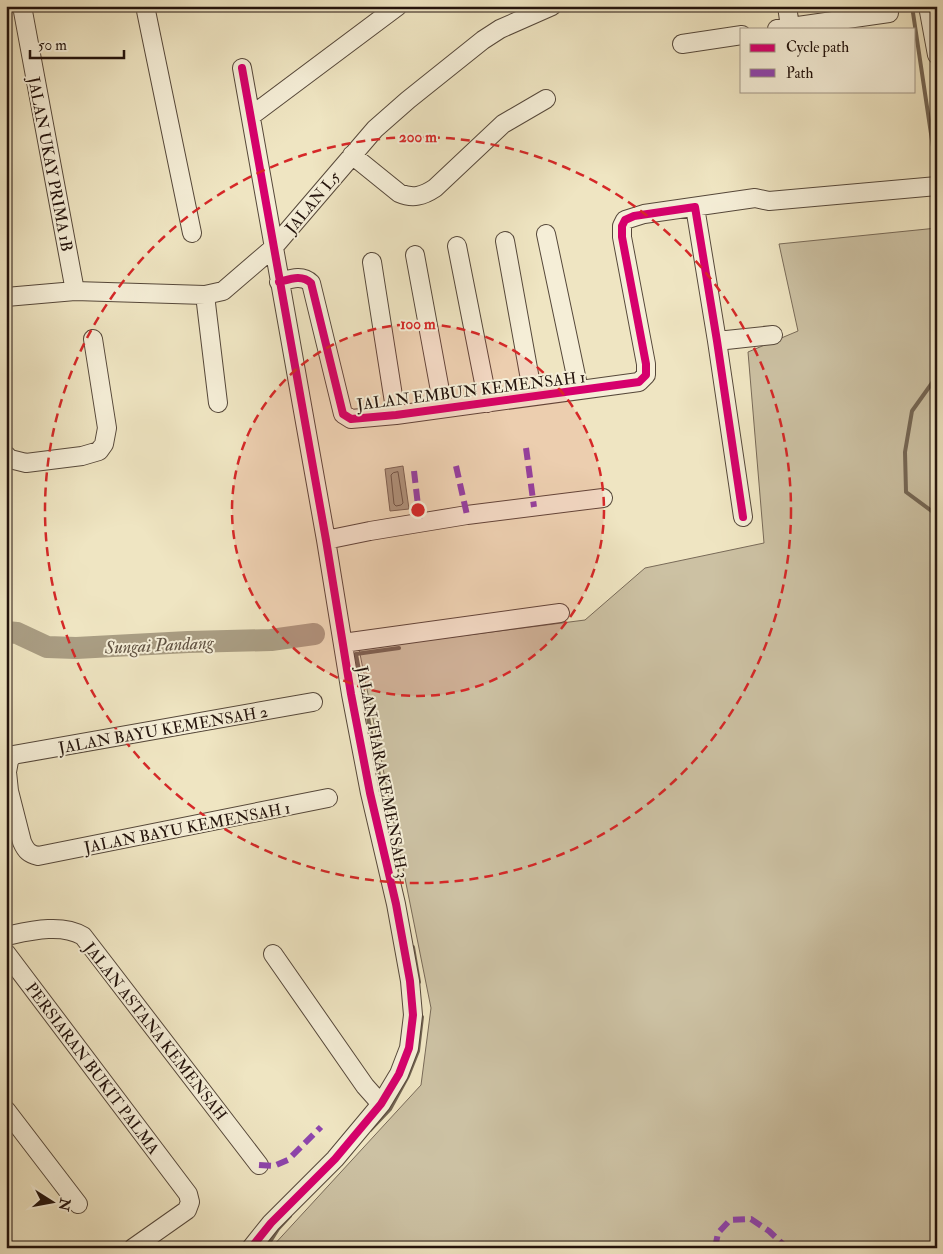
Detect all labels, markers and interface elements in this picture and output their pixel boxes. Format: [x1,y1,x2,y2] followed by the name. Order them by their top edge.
[30,28,124,60] scale bar
[740,28,916,92] legend
[38,36,67,55] text: 50 m
[786,38,849,58] text: Cycle path
[786,64,813,83] text: Path
[22,74,77,253] street label: JALAN UKAY PRIMA 1B
[399,128,437,147] text: 200 m
[280,167,345,239] street label: JALAN L5
[400,315,436,334] text: 100 m
[355,367,587,416] street label: JALAN EMBUN KEMENSAH 1
[409,501,427,519] centre of rings
[103,631,215,660] water label: Sungai Pandang
[350,663,412,880] street label: JALAN TIARA KEMENSAH 3
[56,702,270,759] street label: JALAN BAYU KEMENSAH 2
[81,798,292,859] street label: JALAN BAYU KEMENSAH 1
[78,938,231,1125] street label: JALAN ASTANA KEMENSAH
[21,979,163,1159] street label: PERSIARAN BUKIT PALMA
[28,1176,78,1226] north arrow
[55,1196,74,1213] text: N

